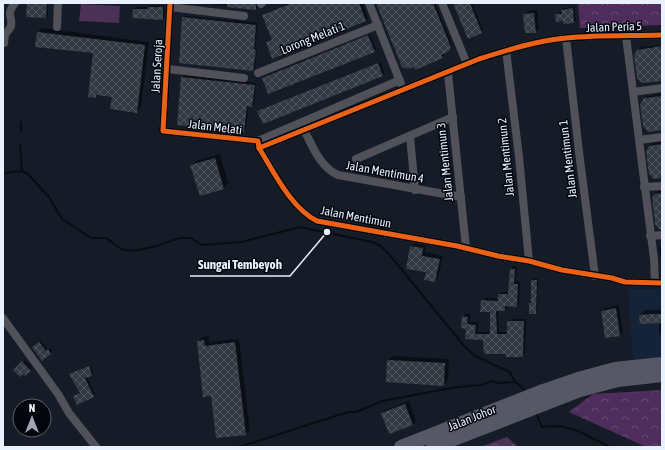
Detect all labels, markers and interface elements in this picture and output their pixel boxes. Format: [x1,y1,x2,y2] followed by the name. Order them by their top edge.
[279,19,347,57] street label: Lorong Melati 1
[586,19,642,35] street label: Jalan Peria 5
[149,39,165,93] street label: Jalan Seroja
[187,117,243,137] street label: Jalan Melati
[495,117,517,197] street label: Jalan Mentimun 2
[556,119,580,199] street label: Jalan Mentimun 1
[434,122,456,202] street label: Jalan Mentimun 3
[345,158,425,186] street label: Jalan Mentimun 4
[320,203,392,231] street label: Jalan Mentimun
[190,251,290,276] callout: Sungai Tembeyoh
[198,257,282,272] text: Sungai Tembeyoh
[12,398,52,438] north arrow
[29,402,35,414] text: N
[446,402,498,434] street label: Jalan Johor

